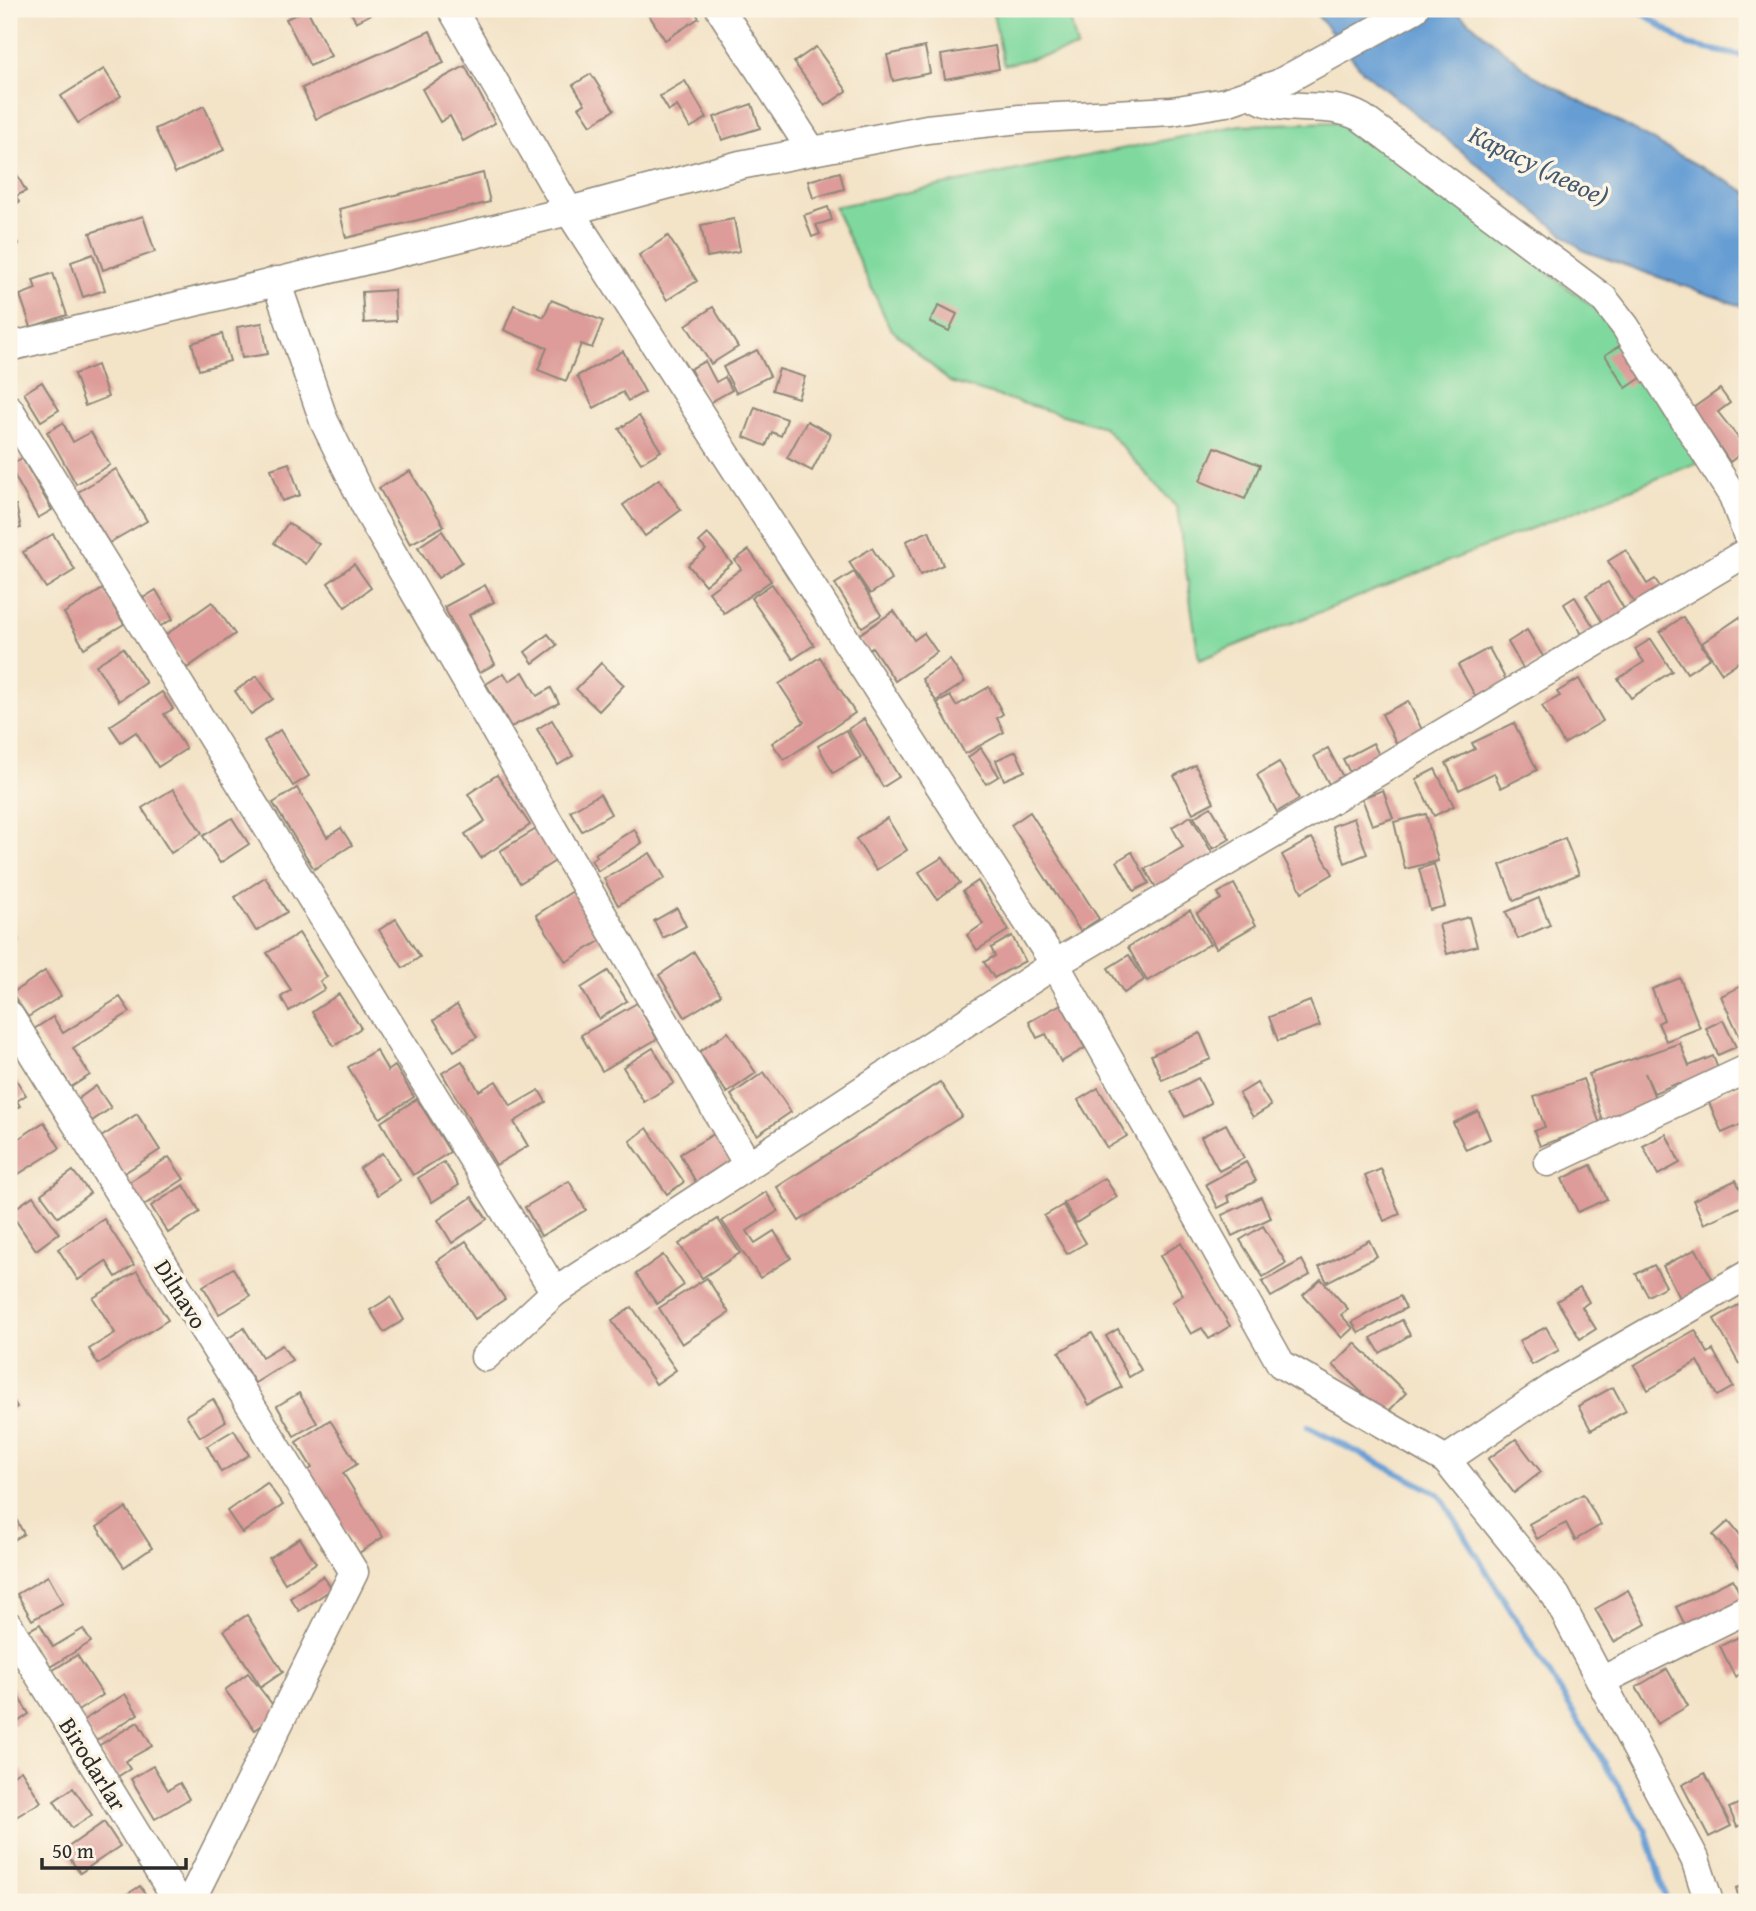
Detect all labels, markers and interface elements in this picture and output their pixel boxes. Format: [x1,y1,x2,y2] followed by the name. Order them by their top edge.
[1463,114,1615,216] water label: Карасу (левое)
[146,1252,216,1336] street label: Dilnavo
[51,1711,135,1818] street label: Birodarlar
[42,1827,186,1871] scale bar
[52,1835,94,1866] text: 50 m

